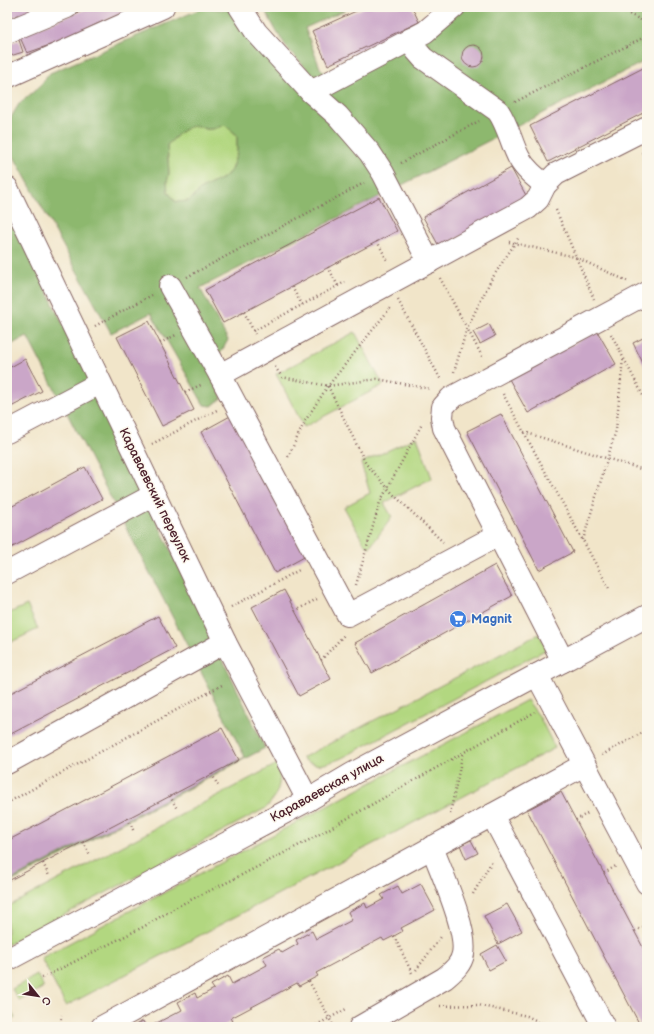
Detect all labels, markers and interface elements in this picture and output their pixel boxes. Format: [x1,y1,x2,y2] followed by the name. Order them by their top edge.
[115,425,195,565] street label: Караваевский переулок
[448,609,468,629] supermarket icon: Magnit
[471,611,512,627] place label: Magnit
[268,750,387,826] street label: Караваевская улица
[18,976,58,1016] north arrow
[39,994,54,1008] text: С

